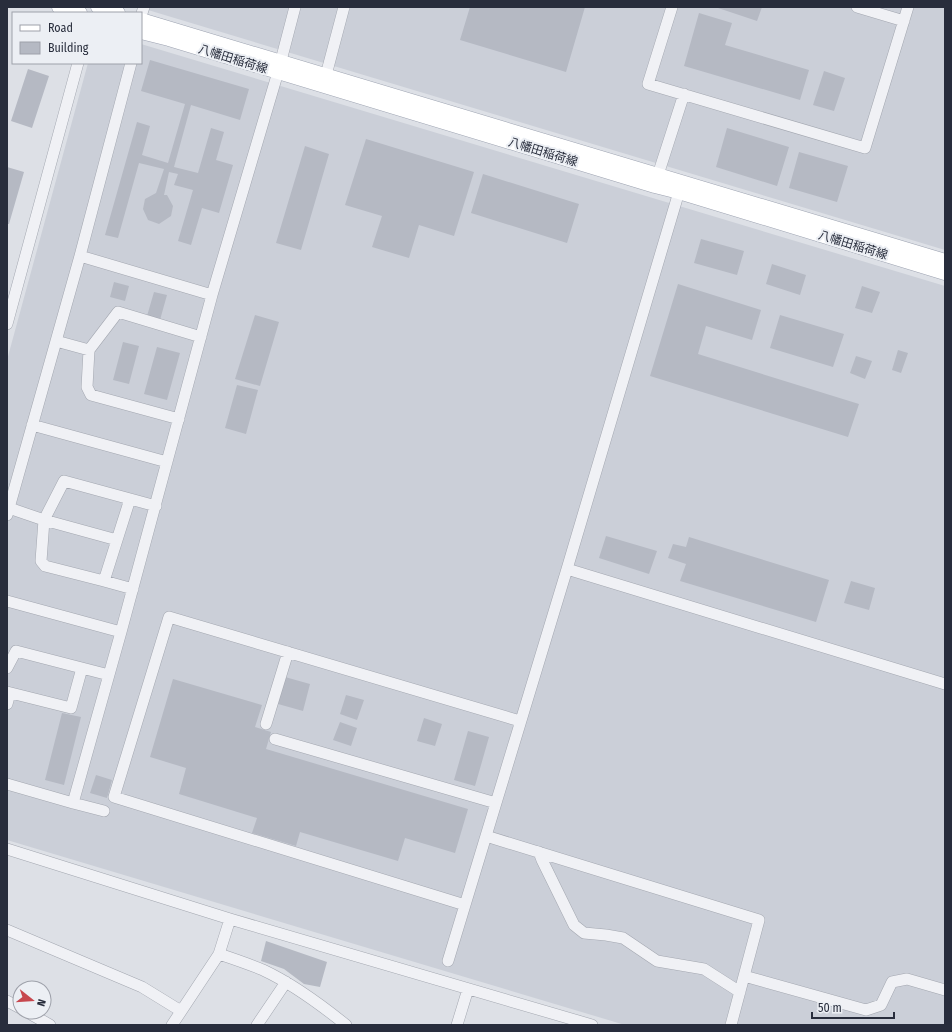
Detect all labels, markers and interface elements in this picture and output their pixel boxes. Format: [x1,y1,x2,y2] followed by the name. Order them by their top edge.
[12,12,142,64] legend
[48,21,73,35] text: Road
[48,41,89,55] text: Building
[197,42,269,76] street label: 八幡田稲荷線
[507,135,579,169] street label: 八幡田稲荷線
[817,228,889,262] street label: 八幡田稲荷線
[12,980,52,1020] north arrow
[812,994,894,1020] scale bar
[34,998,48,1008] text: N
[818,1001,842,1015] text: 50 m

